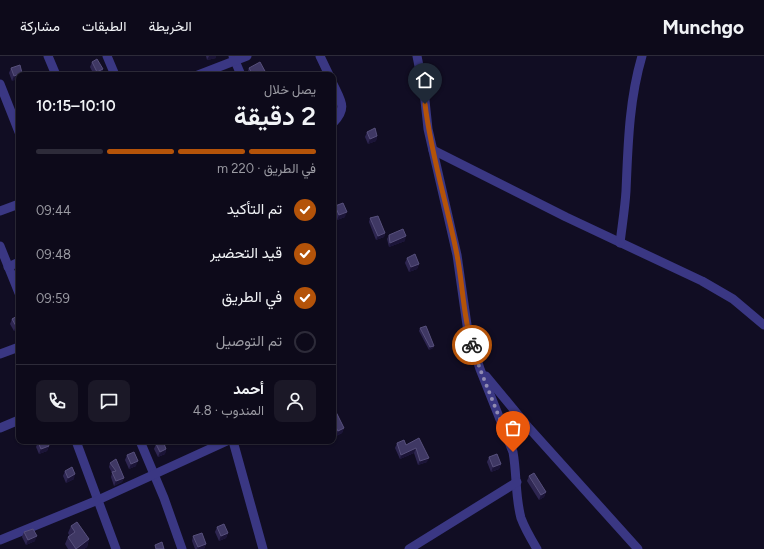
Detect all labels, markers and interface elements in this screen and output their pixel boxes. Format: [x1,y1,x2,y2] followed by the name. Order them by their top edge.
[662,16,744,39] text: Munchgo
[20,18,60,35] text: مشاركة
[82,18,126,35] text: الطبقات
[148,18,192,35] text: الخريطة
[408,63,442,104] pin
[414,69,436,91] icon: home
[264,82,316,97] text: يصل خلال
[36,97,116,115] text: 10:10–10:15
[234,100,316,132] text: 2 دقيقة
[217,161,316,176] text: في الطريق · 220 m
[294,199,316,221] icon: check
[227,200,282,218] text: تم التأكيد
[36,203,71,218] text: 09:44
[294,243,316,265] icon: check
[210,244,282,262] text: قيد التحضير
[36,247,71,262] text: 09:48
[294,287,316,309] icon: check
[222,288,282,306] text: في الطريق
[36,291,70,306] text: 09:59
[452,325,492,365] courier
[216,332,282,350] text: تم التوصيل
[461,334,483,356] icon: bike
[36,380,78,422] button: phone
[88,380,130,422] button: chat
[233,380,264,398] text: أحمد
[274,380,316,422] button: person
[193,403,264,418] text: المندوب · 4.8
[496,411,530,452] pin
[502,417,524,439] icon: bag

